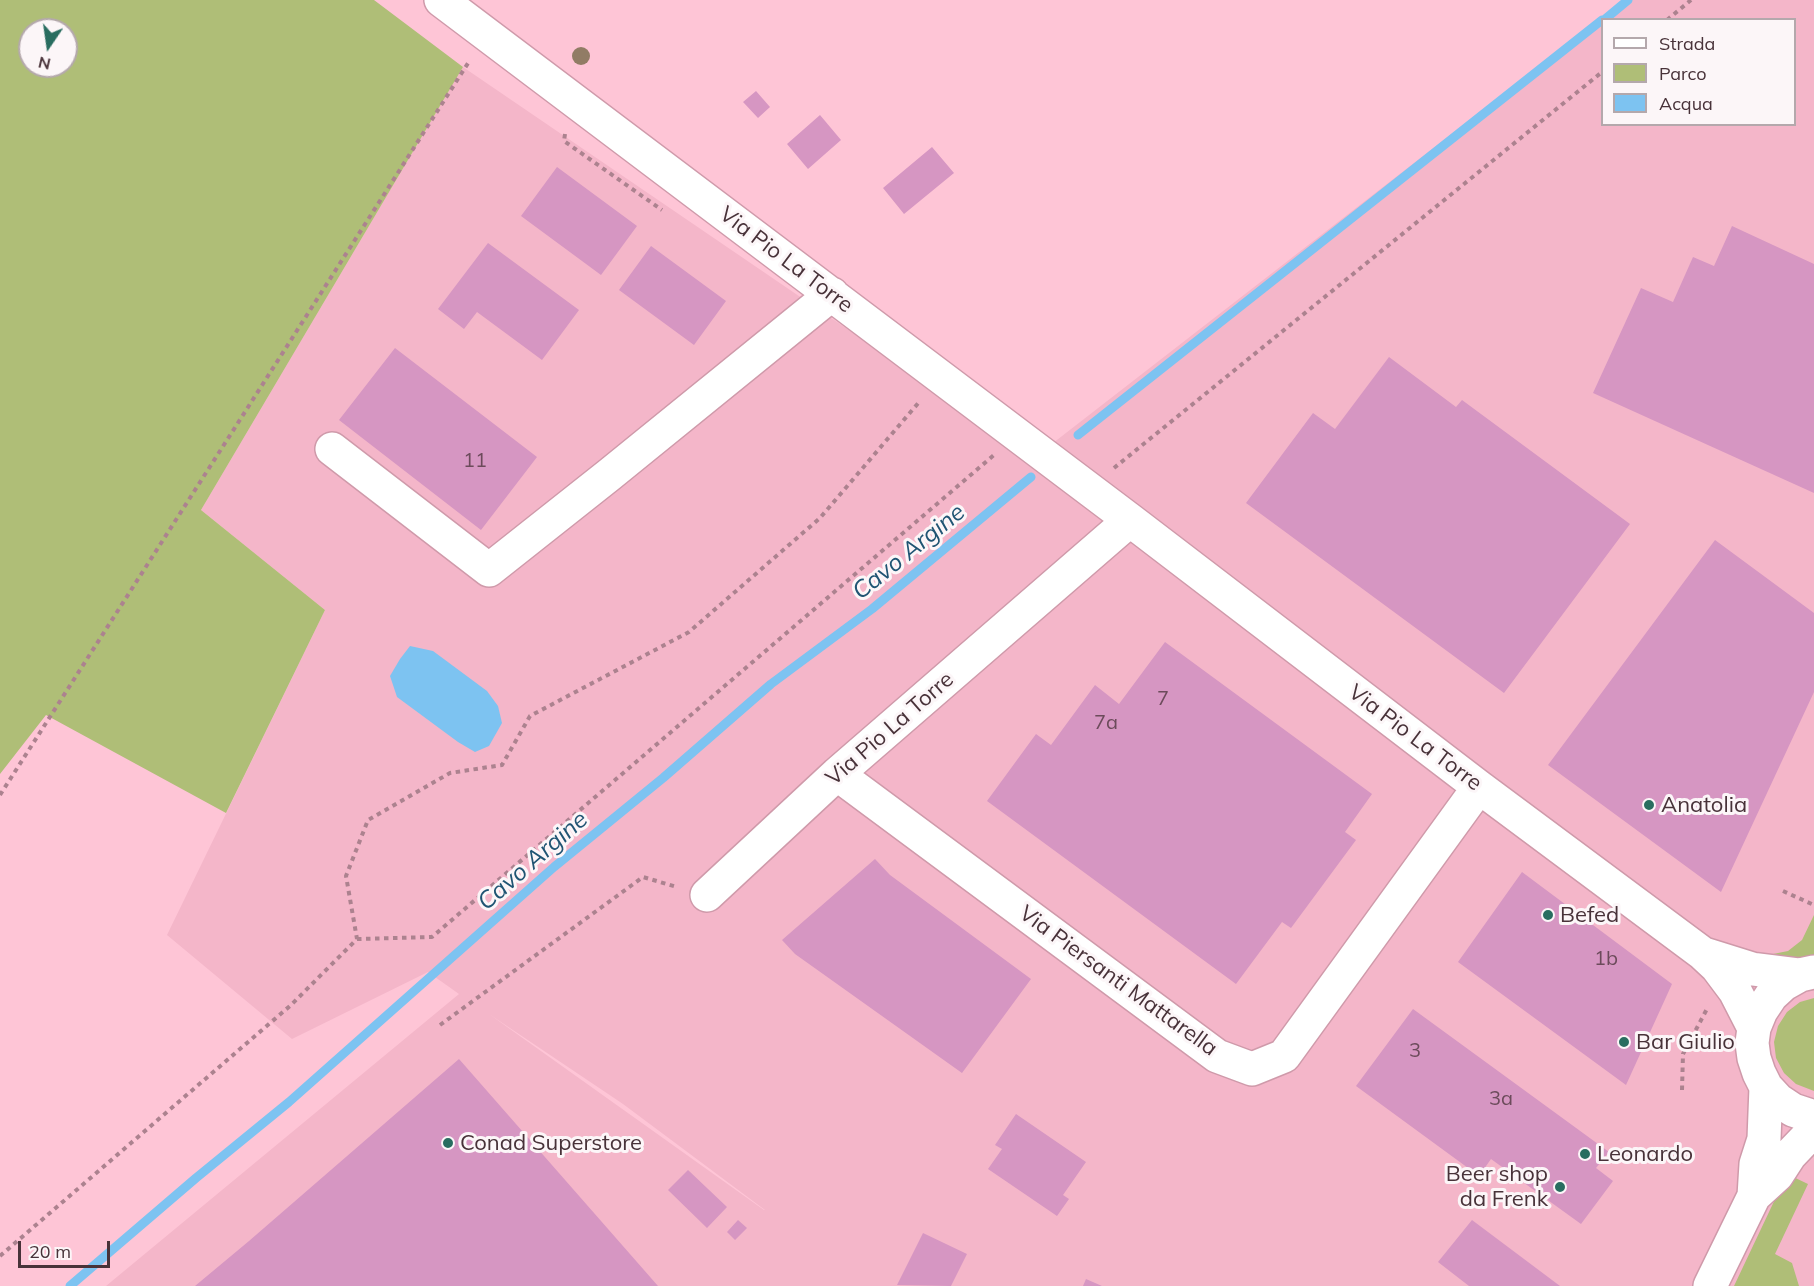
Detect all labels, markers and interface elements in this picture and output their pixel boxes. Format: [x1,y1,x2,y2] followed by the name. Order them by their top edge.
[18,18,78,78] north arrow
[1601,18,1796,126] legend
[1659,32,1715,55] text: Strada
[36,52,53,75] text: N
[1659,62,1707,85] text: Parco
[1659,92,1713,115] text: Acqua
[714,201,858,319] street label: Via Pio La Torre
[463,449,487,473] house number: 11
[847,498,971,606] water label: Cavo Argine
[821,666,959,792] street label: Via Pio La Torre
[1343,679,1487,797] street label: Via Pio La Torre
[1157,687,1169,711] house number: 7
[1094,711,1118,735] house number: 7a
[1661,792,1747,818] place label: Anatolia
[1642,798,1656,812] marker: Anatolia
[472,805,594,917] water label: Cavo Argine
[1014,900,1222,1062] street label: Via Piersanti Mattarella
[1560,902,1619,928] place label: Befed
[1541,908,1555,922] marker: Befed
[1594,947,1618,971] house number: 1b
[1636,1029,1735,1055] place label: Bar Giulio
[1617,1035,1631,1049] marker: Bar Giulio
[1409,1039,1421,1063] house number: 3
[1489,1087,1513,1111] house number: 3a
[460,1130,642,1156] place label: Conad Superstore
[441,1136,455,1150] marker: Conad Superstore
[1597,1141,1693,1167] place label: Leonardo
[1578,1147,1592,1161] marker: Leonardo
[1446,1161,1548,1212] place label: Beer shop da Frenk
[1553,1180,1567,1194] marker: Beer shop da Frenk
[21,1229,112,1267] scale bar
[29,1240,71,1263] text: 20 m

